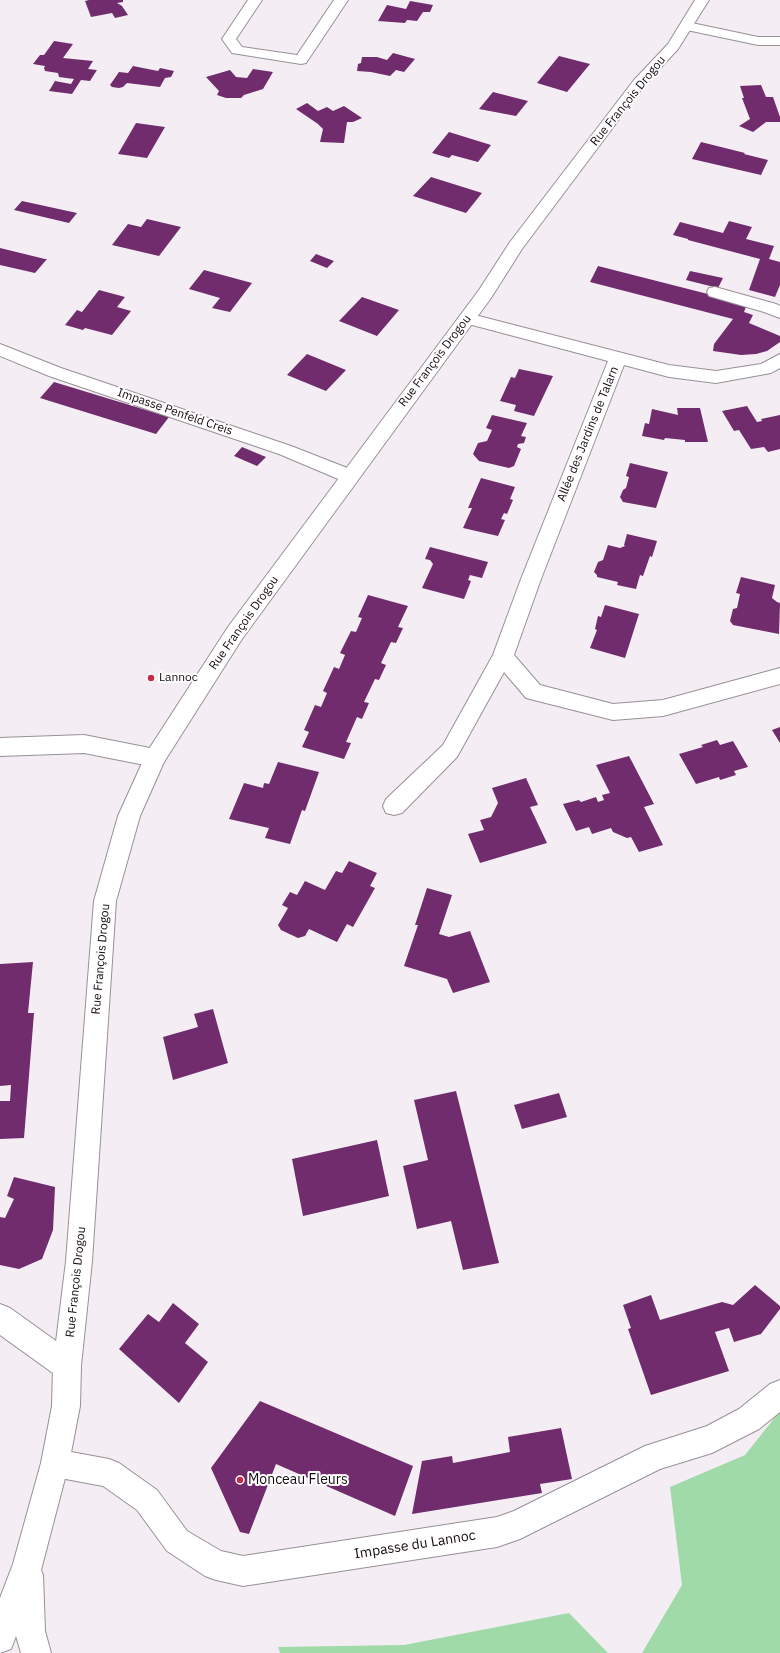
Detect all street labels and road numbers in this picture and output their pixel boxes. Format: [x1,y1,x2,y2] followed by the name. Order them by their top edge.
[587,53,669,149] street label: Rue François Drogou
[396,312,474,410] street label: Rue François Drogou
[554,364,622,504] street label: Allée des Jardins de Talarn
[116,386,234,438] street label: Impasse Penfeld Creis
[206,573,282,673] street label: Rue François Drogou
[89,903,113,1015] street label: Rue François Drogou
[63,1226,89,1338] street label: Rue François Drogou
[353,1527,477,1563] street label: Impasse du Lannoc

